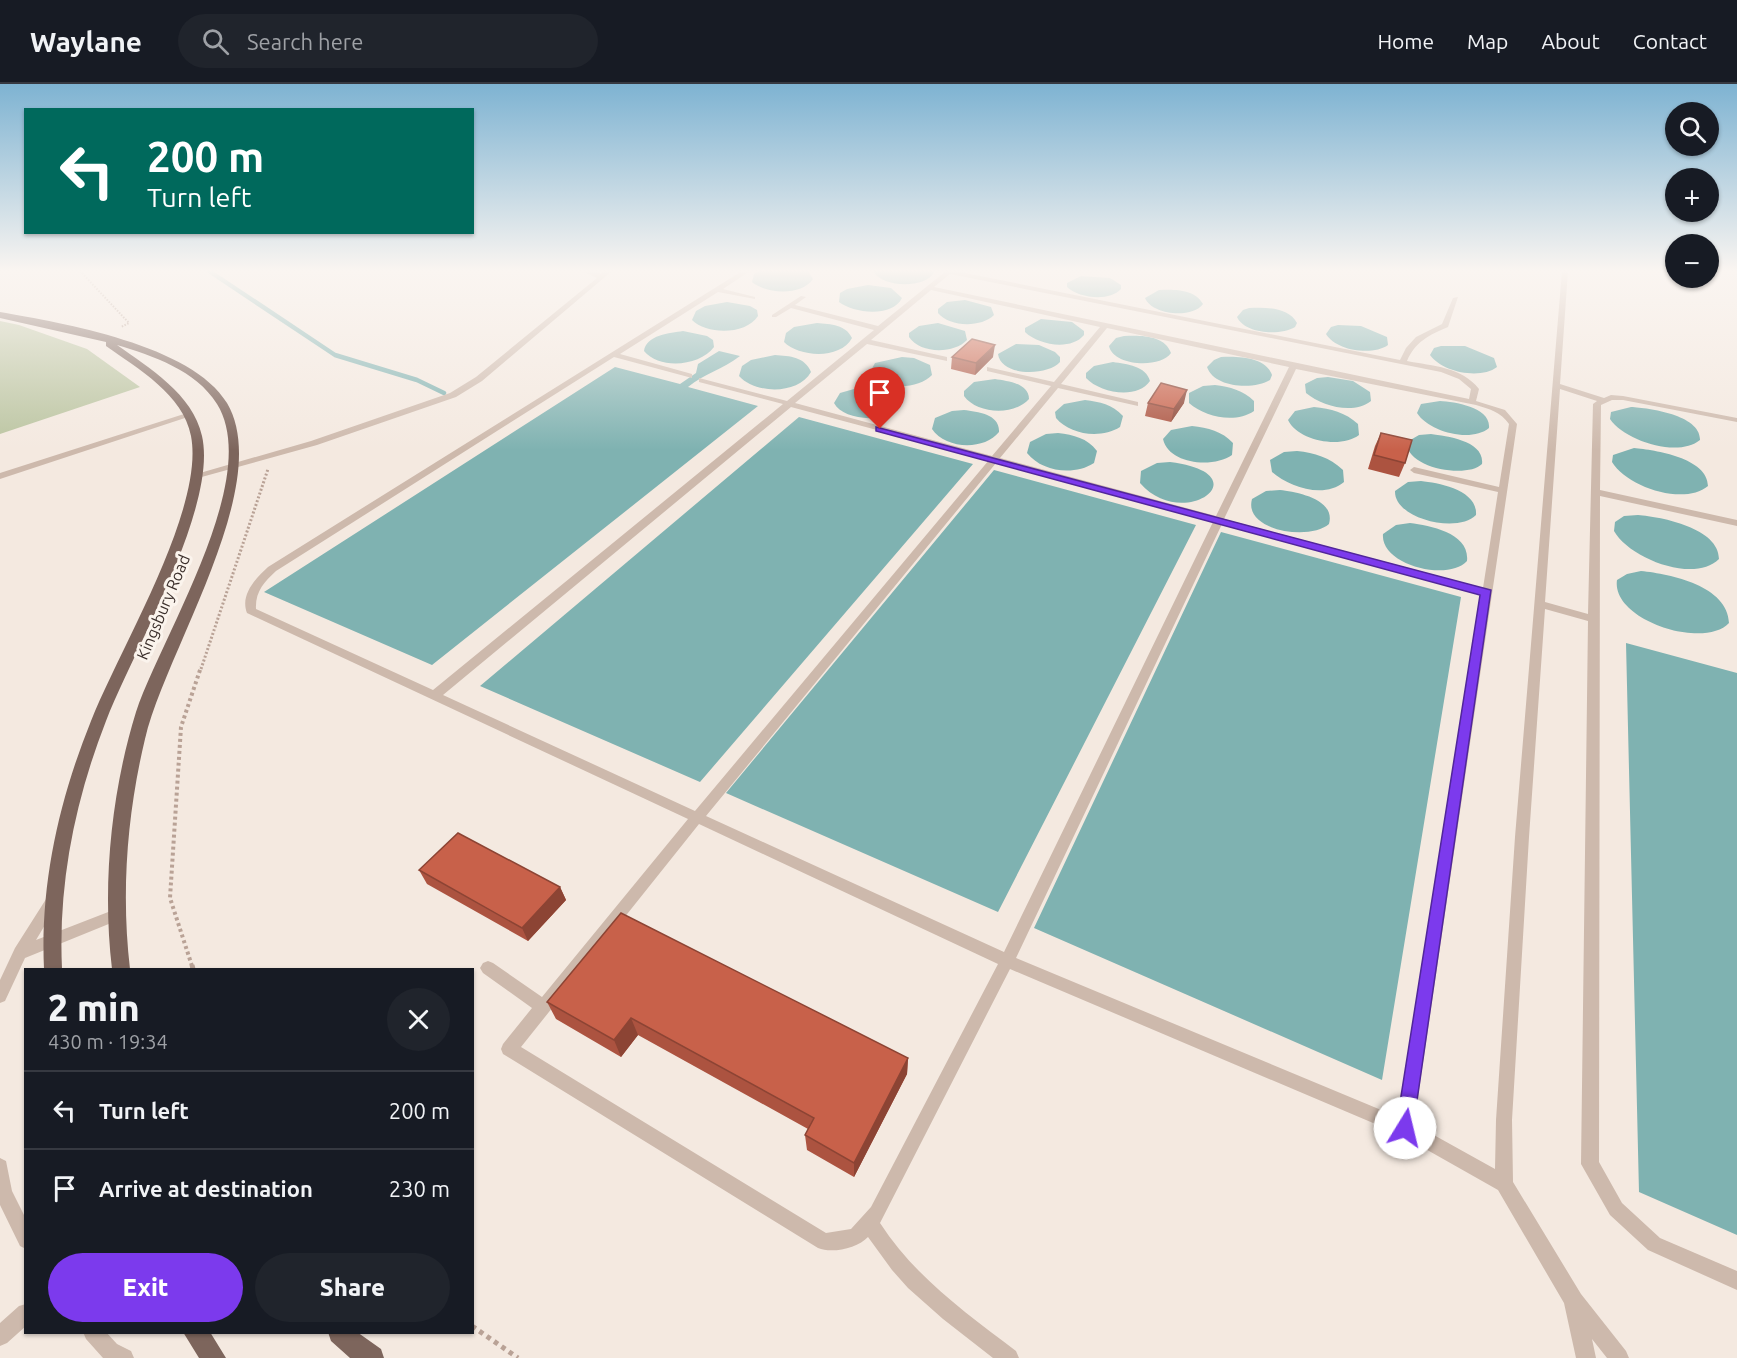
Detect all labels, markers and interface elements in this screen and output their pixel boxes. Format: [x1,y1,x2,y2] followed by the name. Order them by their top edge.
[178,14,598,68] search box
[199,25,232,58] icon: search
[30,26,142,57] text: Waylane
[247,29,363,54] text: Search here
[1377,29,1434,53] text: Home
[1467,29,1508,53] text: Map
[1541,29,1600,53] text: About
[1633,29,1707,53] text: Contact
[1665,102,1719,288] map controls
[1665,102,1719,156] button: search
[48,132,126,210] icon: left
[147,133,264,180] text: 200 m
[1665,168,1719,222] button: +
[147,182,251,212] text: Turn left
[1665,234,1719,288] button: −
[854,367,905,429] pin
[863,376,896,409] icon: arrive
[133,552,193,662] street label: Kingsbury Road
[48,987,140,1028] text: 2 min
[387,988,450,1051] button: close
[48,1030,168,1053] text: 430 m · 19:34
[48,1094,81,1127] icon: left
[1373,1096,1437,1160] position arrow
[99,1098,189,1123] text: Turn left
[389,1098,450,1123] text: 200 m
[48,1172,81,1205] icon: arrive
[99,1176,313,1201] text: Arrive at destination
[389,1176,450,1201] text: 230 m
[48,1253,243,1322] button: Exit
[255,1253,450,1322] button: Share

